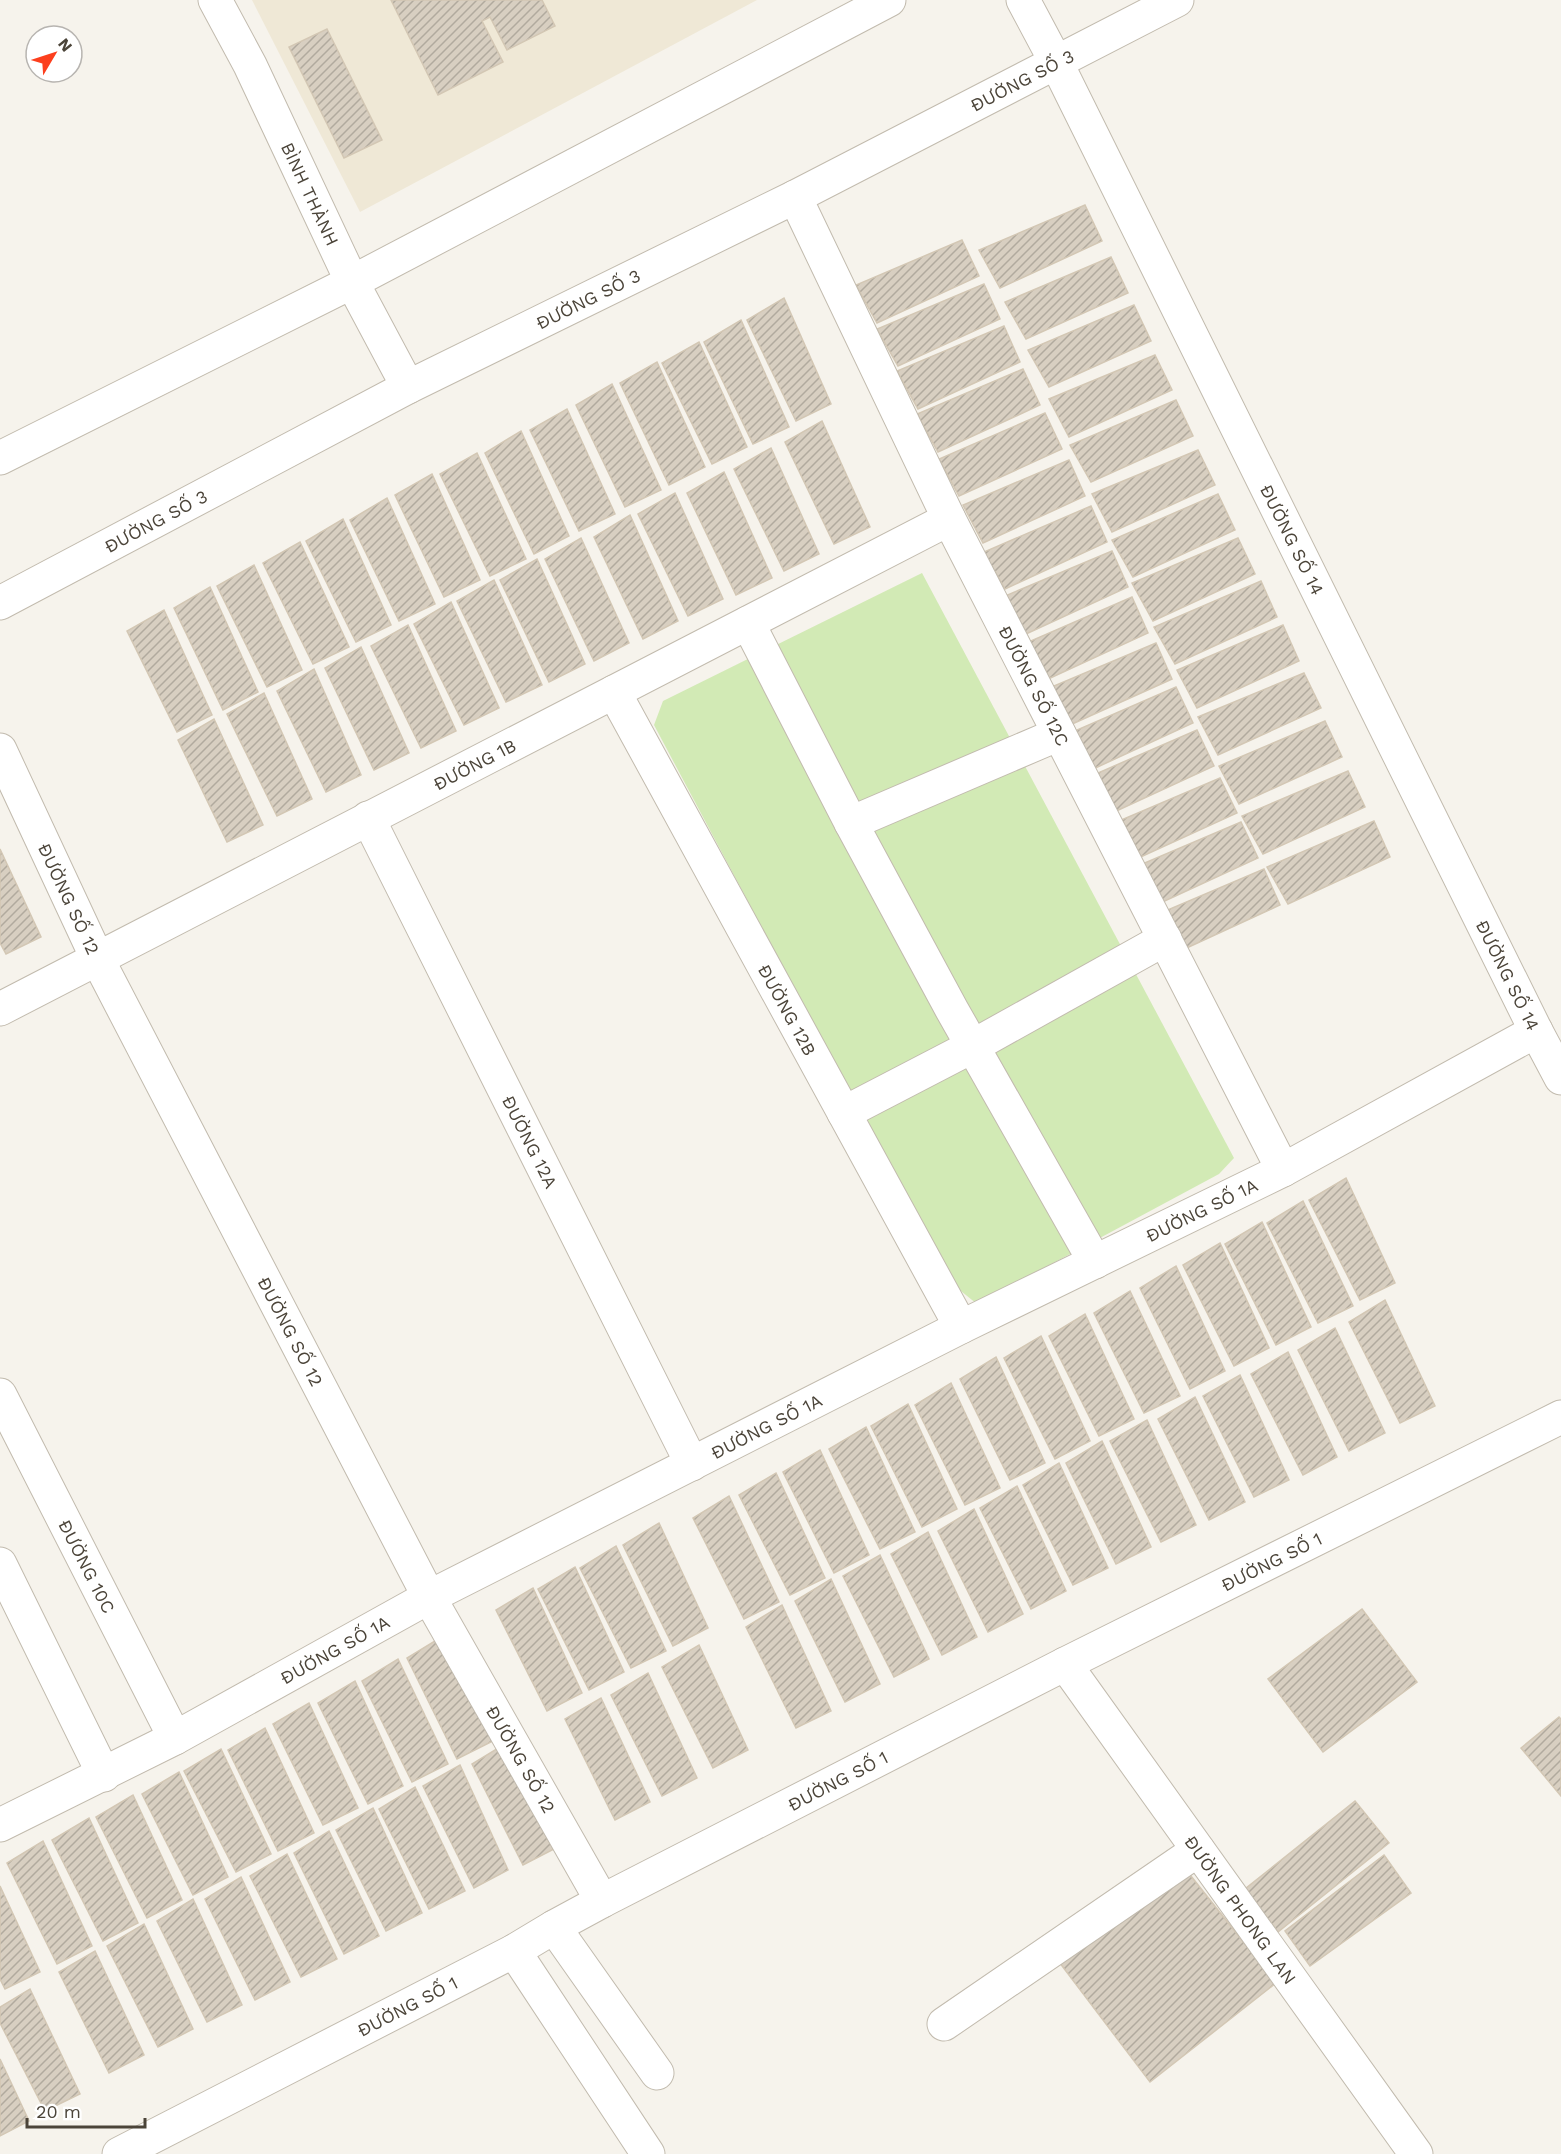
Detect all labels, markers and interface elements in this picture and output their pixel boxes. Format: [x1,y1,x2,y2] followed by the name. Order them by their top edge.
[24,24,84,84] north arrow
[54,34,76,55] text: N
[967,45,1077,115] street label: ĐƯỜNG SỐ 3
[277,139,344,249] street label: BÌNH THÀNH
[532,264,643,333] street label: ĐƯỜNG SỐ 3
[1256,481,1329,598] street label: ĐƯỜNG SỐ 14
[100,485,211,556] street label: ĐƯỜNG SỐ 3
[995,622,1074,749] street label: ĐƯỜNG SỐ 12C
[430,734,519,794] street label: ĐƯỜNG 1B
[34,840,104,958] street label: ĐƯỜNG SỐ 12
[1472,916,1544,1034] street label: ĐƯỜNG SỐ 14
[754,960,821,1059] street label: ĐƯỜNG 12B
[498,1092,562,1192] street label: ĐƯỜNG 12A
[1142,1174,1261,1246] street label: ĐƯỜNG SỐ 1A
[254,1273,328,1389] street label: ĐƯỜNG SỐ 12
[707,1389,825,1463] street label: ĐƯỜNG SỐ 1A
[55,1516,120,1616] street label: ĐƯỜNG 10C
[1218,1527,1325,1595] street label: ĐƯỜNG SỐ 1
[276,1611,393,1688] street label: ĐƯỜNG SỐ 1A
[482,1702,560,1816] street label: ĐƯỜNG SỐ 12
[784,1746,891,1815] street label: ĐƯỜNG SỐ 1
[1181,1831,1301,1988] street label: ĐƯỜNG PHONG LAN
[354,1971,461,2040] street label: ĐƯỜNG SỐ 1
[27,2091,146,2129] scale bar
[36,2101,81,2122] text: 20 m

